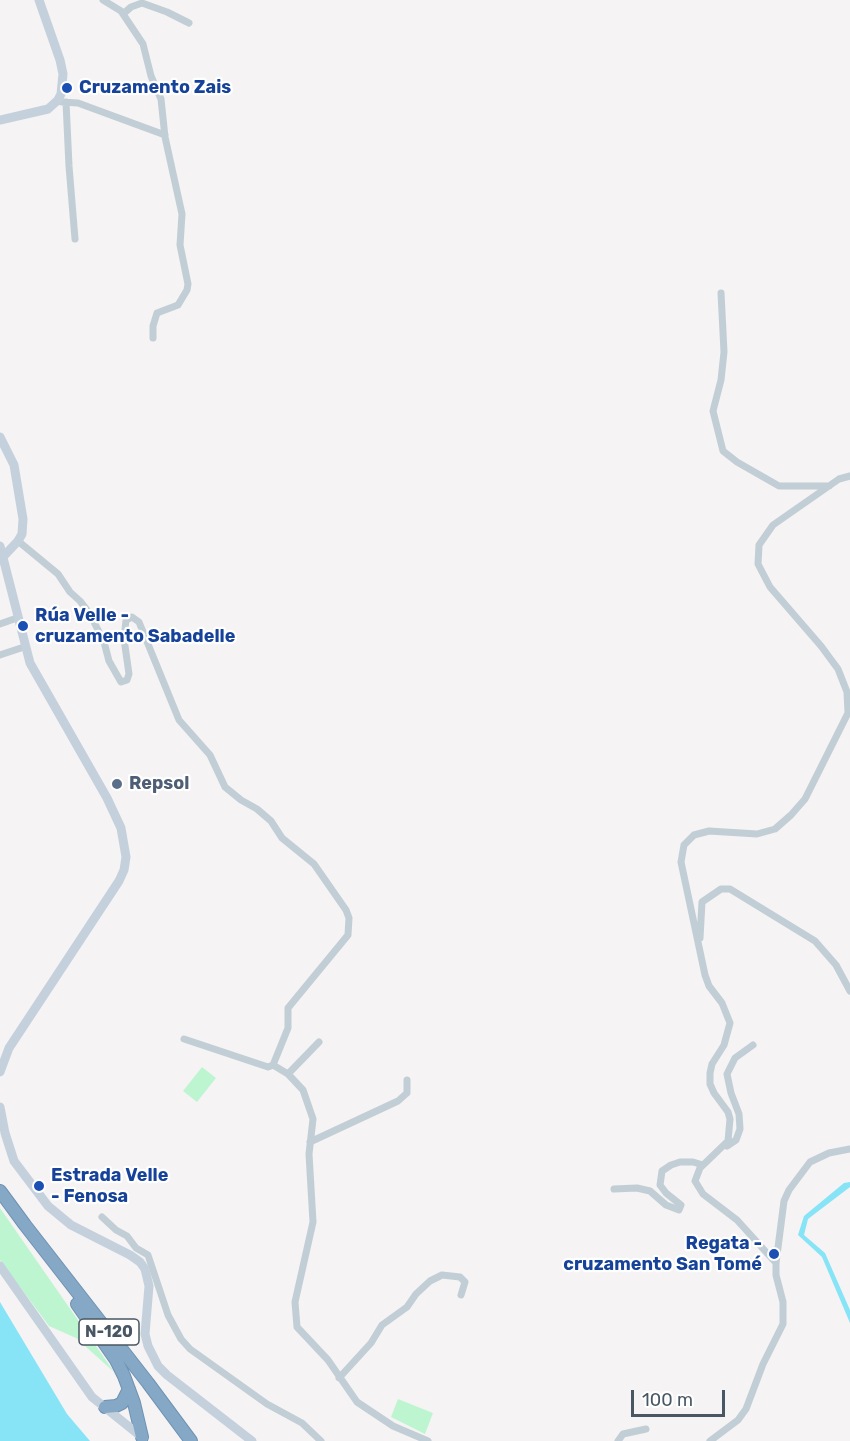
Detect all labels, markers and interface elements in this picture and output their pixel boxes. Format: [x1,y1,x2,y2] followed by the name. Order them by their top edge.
[79,77,231,99] place label: Cruzamento Zais
[60,81,74,95] marker: Cruzamento Zais
[35,605,235,648] place label: Rúa Velle - cruzamento Sabadelle
[16,619,30,633] marker: Rúa Velle - cruzamento Sabadelle
[129,773,189,795] place label: Repsol
[110,777,124,791] marker: Repsol
[51,1165,168,1208] place label: Estrada Velle - Fenosa
[32,1179,46,1193] marker: Estrada Velle - Fenosa
[563,1233,762,1276] place label: Regata - cruzamento San Tomé
[767,1247,781,1261] marker: Regata - cruzamento San Tomé
[79,1319,139,1345] road number: N-120
[634,1378,728,1416] scale bar
[642,1389,693,1411] text: 100 m

